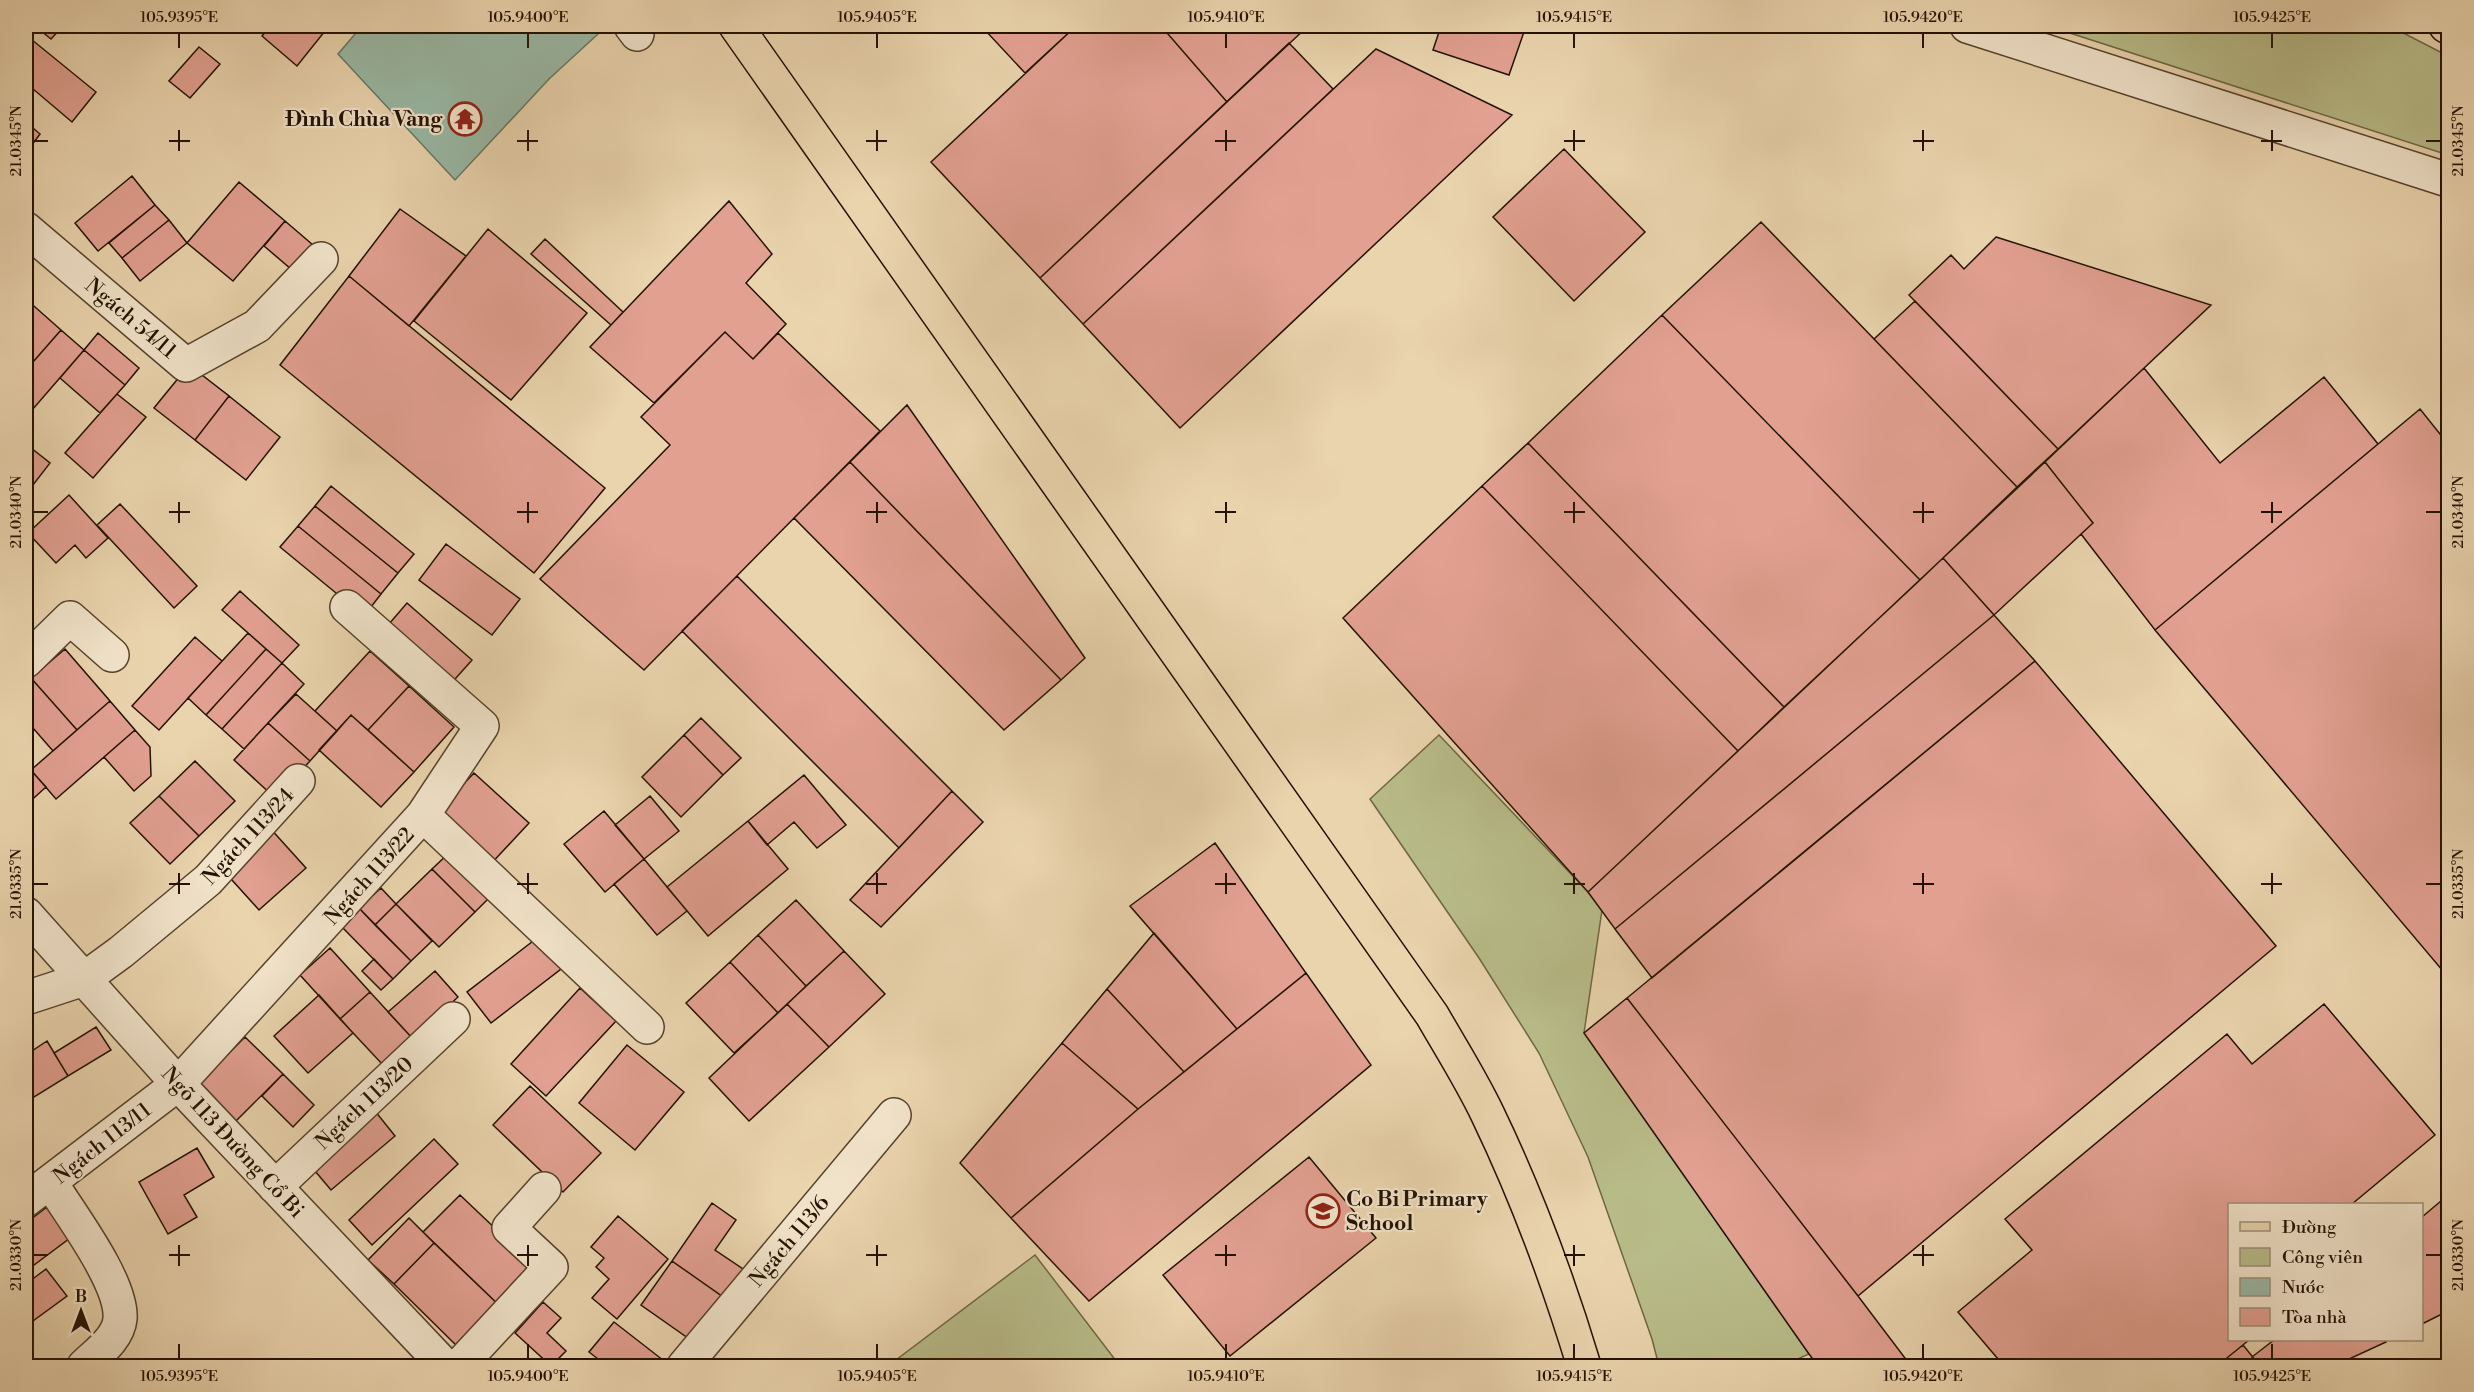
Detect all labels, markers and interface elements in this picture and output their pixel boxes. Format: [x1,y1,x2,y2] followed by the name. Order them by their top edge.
[140,8,218,27] text: 105.9395°E
[487,8,569,27] text: 105.9400°E
[837,8,917,27] text: 105.9405°E
[1187,8,1265,27] text: 105.9410°E
[1536,8,1612,27] text: 105.9415°E
[1883,8,1963,27] text: 105.9420°E
[2233,8,2311,27] text: 105.9425°E
[447,101,483,137] temple icon: Đình Chùa Vàng
[7,105,26,177] text: 21.0345°N
[2449,105,2468,177] text: 21.0345°N
[284,107,443,133] place label: Đình Chùa Vàng
[79,273,181,365] street label: Ngách 54/11
[7,476,26,548] text: 21.0340°N
[2449,476,2468,548] text: 21.0340°N
[197,783,300,891] street label: Ngách 113/24
[319,822,420,931] street label: Ngách 113/22
[7,849,26,919] text: 21.0335°N
[2449,849,2468,919] text: 21.0335°N
[310,1052,419,1156] street label: Ngách 113/20
[155,1062,309,1224] street label: Ngõ 113 Đường Cổ Bi
[48,1097,157,1190] street label: Ngách 113/11
[1346,1187,1488,1237] place label: Co Bi Primary School
[744,1190,836,1293] street label: Ngách 113/6
[1305,1193,1341,1229] school or university icon: Co Bi Primary School
[2228,1203,2423,1341] legend
[2282,1216,2337,1239] text: Đường
[7,1219,26,1291] text: 21.0330°N
[2449,1219,2468,1291] text: 21.0330°N
[2282,1246,2363,1269] text: Công viên
[2282,1276,2325,1299] text: Nước
[51,1281,111,1341] north arrow
[75,1287,87,1307] text: B
[2282,1306,2347,1329] text: Tòa nhà
[140,1367,218,1386] text: 105.9395°E
[487,1367,569,1386] text: 105.9400°E
[837,1367,917,1386] text: 105.9405°E
[1187,1367,1265,1386] text: 105.9410°E
[1536,1367,1612,1386] text: 105.9415°E
[1883,1367,1963,1386] text: 105.9420°E
[2233,1367,2311,1386] text: 105.9425°E

